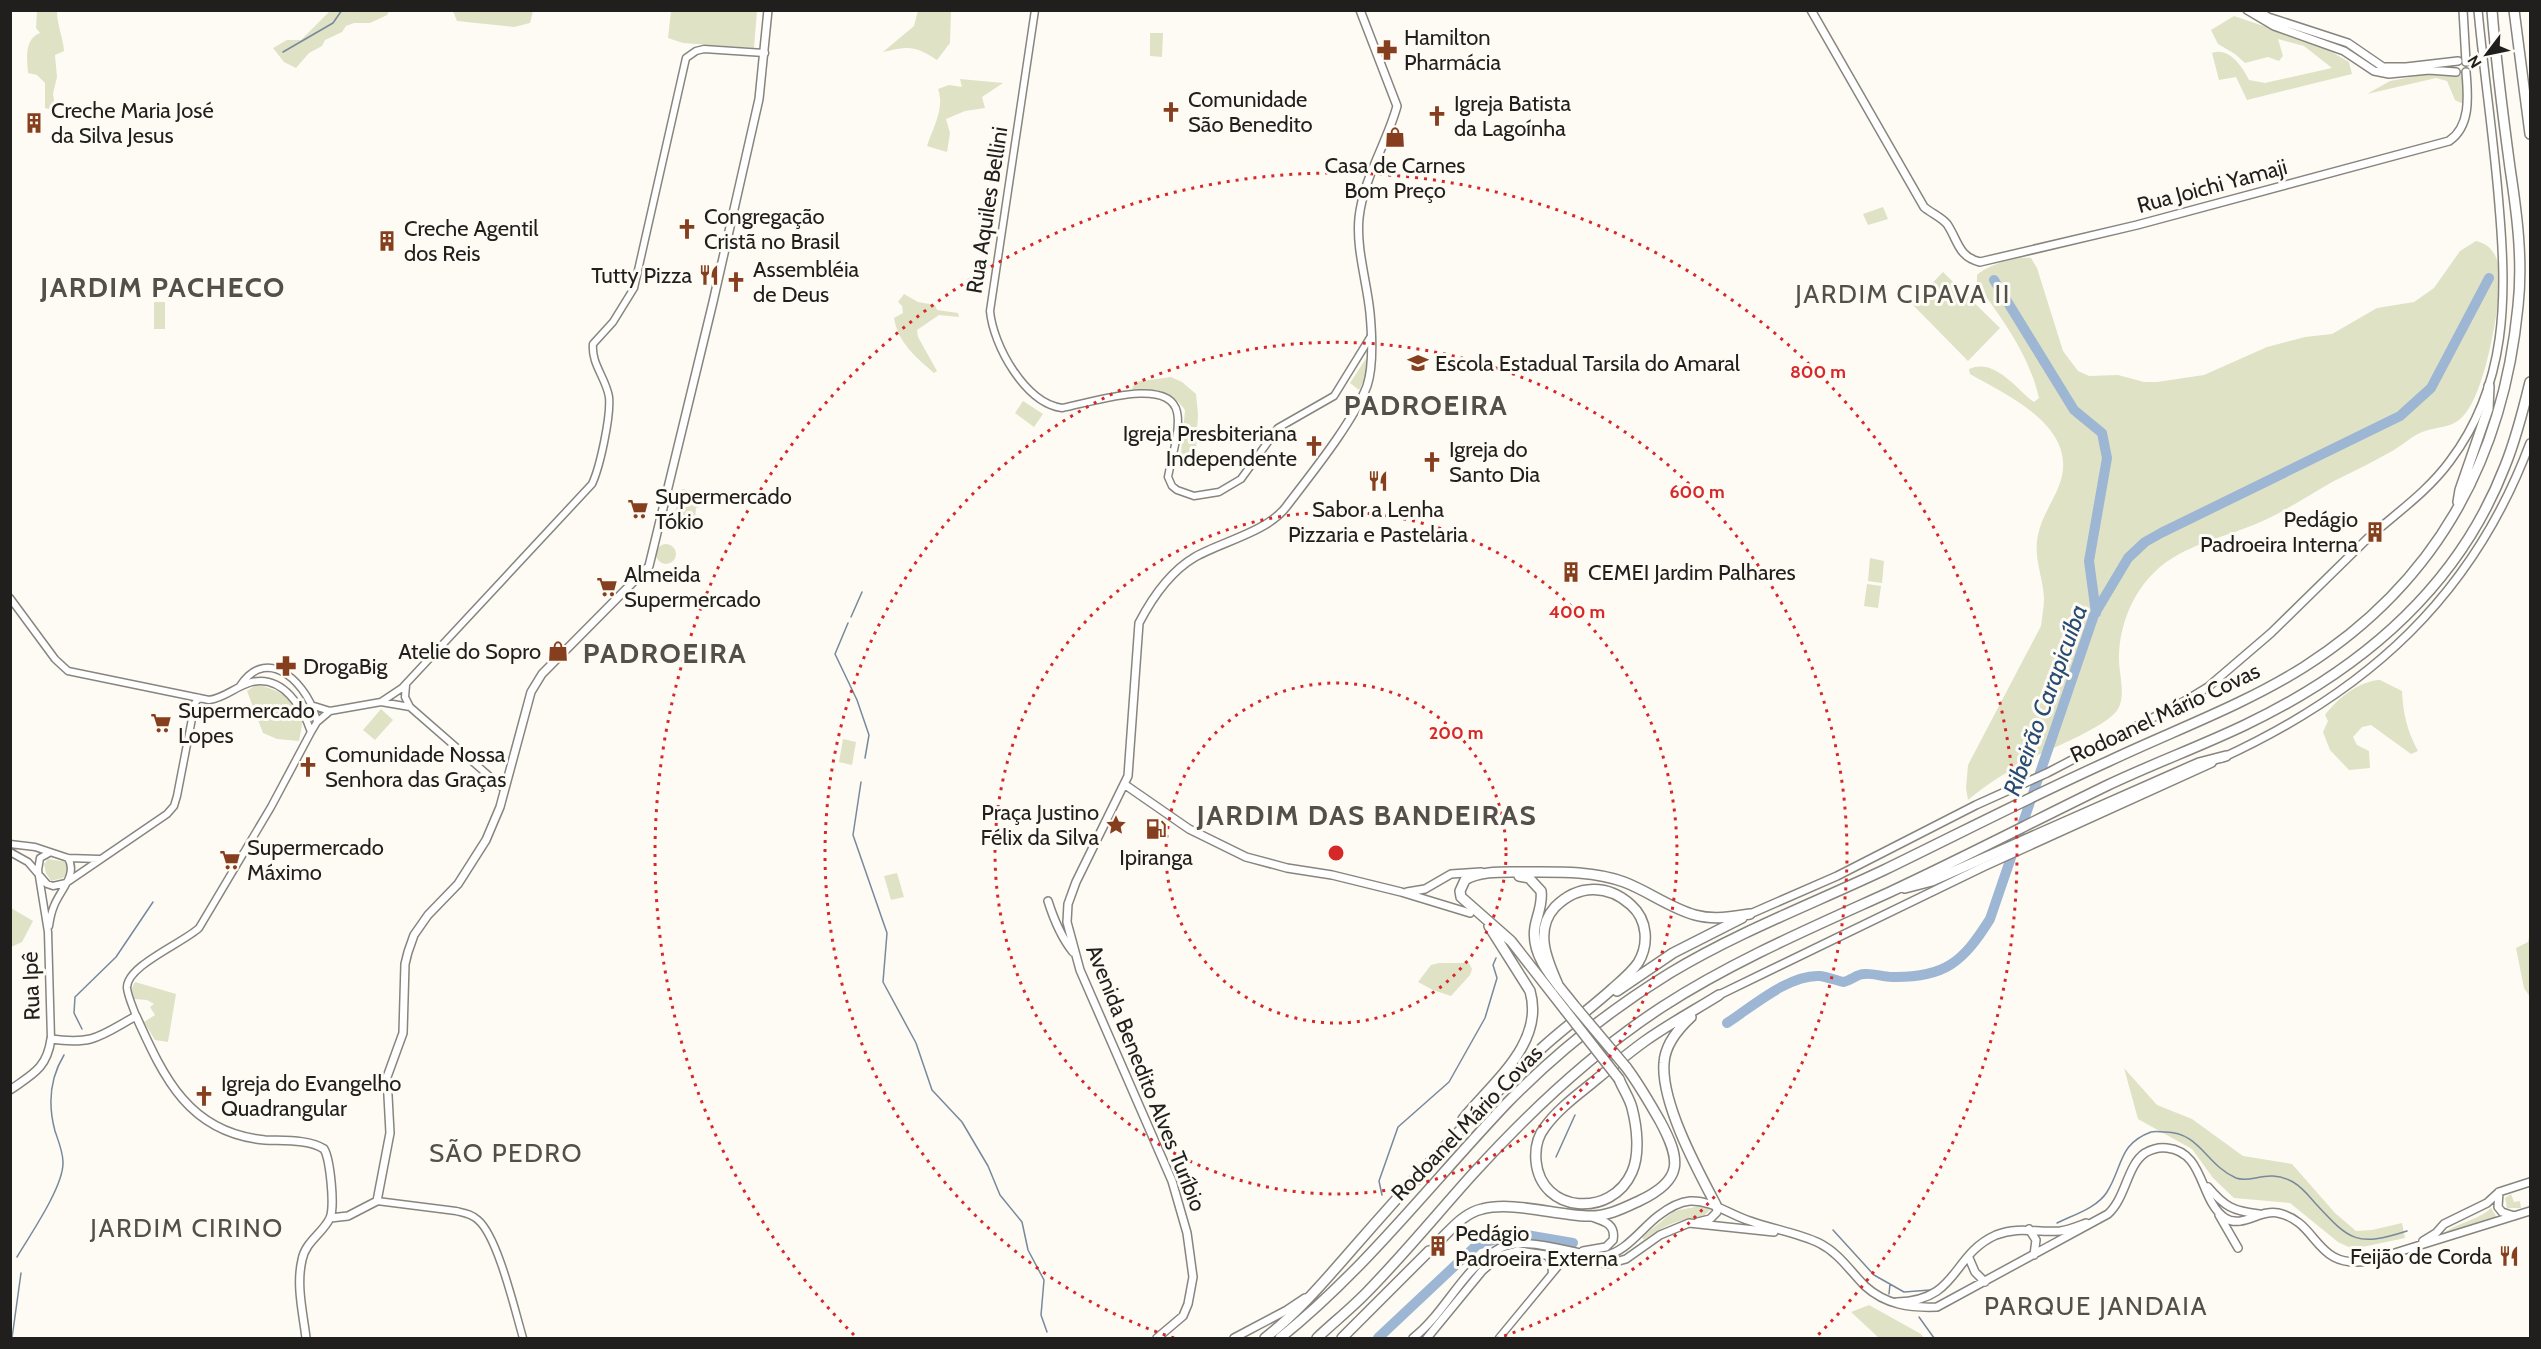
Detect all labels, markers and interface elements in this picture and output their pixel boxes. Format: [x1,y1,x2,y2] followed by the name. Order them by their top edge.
[1404,24,1501,76] place label: Hamilton Pharmácia
[2457,24,2517,84] north arrow
[1375,38,1399,62] pharmacy icon: Hamilton Pharmácia
[2464,52,2486,72] text: N
[1188,86,1313,138] place label: Comunidade São Benedito
[1454,90,1571,142] place label: Igreja Batista da Lagoínha
[51,97,214,149] place label: Creche Maria José da Silva Jesus
[1159,100,1183,124] church icon: Comunidade São Benedito
[1425,104,1449,128] church icon: Igreja Batista da Lagoínha
[22,111,46,135] building icon: Creche Maria José da Silva Jesus
[960,125,1014,295] street label: Rua Aquiles Bellini
[1383,125,1407,149] shop icon: Casa de Carnes Bom Preço
[1325,152,1465,204] place label: Casa de Carnes Bom Preço
[2134,153,2290,219] street label: Rua Joichi Yamaji
[704,203,841,255] place label: Congregação Cristã no Brasil
[404,215,539,267] place label: Creche Agentil dos Reis
[675,217,699,241] church icon: Congregação Cristã no Brasil
[375,229,399,253] building icon: Creche Agentil dos Reis
[753,256,860,308] place label: Assembléia de Deus
[591,262,692,289] place label: Tutty Pizza
[697,263,721,287] restaurant icon: Tutty Pizza
[39,270,286,304] district label: JARDIM PACHECO
[724,270,748,294] church icon: Assembléia de Deus
[1794,278,2011,310] district label: JARDIM CIPAVA II
[1435,350,1741,377] place label: Escola Estadual Tarsila do Amaral
[1406,351,1430,375] school or university icon: Escola Estadual Tarsila do Amaral
[1790,361,1846,383] text: 800 m
[1344,388,1508,422] district label: PADROEIRA
[1123,420,1297,472] place label: Igreja Presbiteriana Independente
[1302,434,1326,458] church icon: Igreja Presbiteriana Independente
[1449,436,1540,488] place label: Igreja do Santo Dia
[1420,450,1444,474] church icon: Igreja do Santo Dia
[1366,469,1390,493] restaurant icon: Sabor a Lenha Pizzaria e Pastelaria
[1669,481,1725,503] text: 600 m
[655,483,792,535] place label: Supermercado Tókio
[1288,496,1469,548] place label: Sabor a Lenha Pizzaria e Pastelaria
[626,497,650,521] supermarket icon: Supermercado Tókio
[2200,506,2358,558] place label: Pedágio Padroeira Interna
[2363,520,2387,544] building icon: Pedágio Padroeira Interna
[1588,559,1796,586] place label: CEMEI Jardim Palhares
[1559,560,1583,584] building icon: CEMEI Jardim Palhares
[624,561,761,613] place label: Almeida Supermercado
[595,575,619,599] supermarket icon: Almeida Supermercado
[1997,600,2093,800] water label: Ribeirão Carapicuíba
[1549,601,1605,623] text: 400 m
[583,636,747,670] district label: PADROEIRA
[398,638,541,665] place label: Atelie do Sopro
[546,639,570,663] shop icon: Atelie do Sopro
[303,653,388,680] place label: DrogaBig
[274,654,298,678] pharmacy icon: DrogaBig
[2066,657,2264,769] street label: Rodoanel Mário Covas
[178,697,315,749] place label: Supermercado Lopes
[149,711,173,735] supermarket icon: Supermercado Lopes
[1429,722,1483,744] text: 200 m
[325,741,506,793] place label: Comunidade Nossa Senhora das Graças
[296,755,320,779] church icon: Comunidade Nossa Senhora das Graças
[1196,798,1537,832] district label: JARDIM DAS BANDEIRAS
[981,799,1099,851] place label: Praça Justino Félix da Silva
[1104,813,1128,837] place icon: Praça Justino Félix da Silva
[1144,817,1168,841] fuel station icon: Ipiranga
[247,834,384,886] place label: Supermercado Máximo
[1326,843,1346,863] centre of rings
[1119,844,1193,871] place label: Ipiranga
[218,848,242,872] supermarket icon: Supermercado Máximo
[1080,941,1212,1215] street label: Avenida Benedito Alves Turíbio
[16,951,46,1021] street label: Rua Ipê
[1386,1040,1548,1206] street label: Rodoanel Mário Covas
[221,1070,401,1122] place label: Igreja do Evangelho Quadrangular
[192,1084,216,1108] church icon: Igreja do Evangelho Quadrangular
[429,1137,583,1169] district label: SÃO PEDRO
[89,1212,284,1244] district label: JARDIM CIRINO
[1455,1220,1619,1272] place label: Pedágio Padroeira Externa
[1426,1234,1450,1258] building icon: Pedágio Padroeira Externa
[2350,1243,2492,1270] place label: Feijão de Corda
[2497,1244,2521,1268] restaurant icon: Feijão de Corda
[1984,1290,2208,1322] district label: PARQUE JANDAIA

